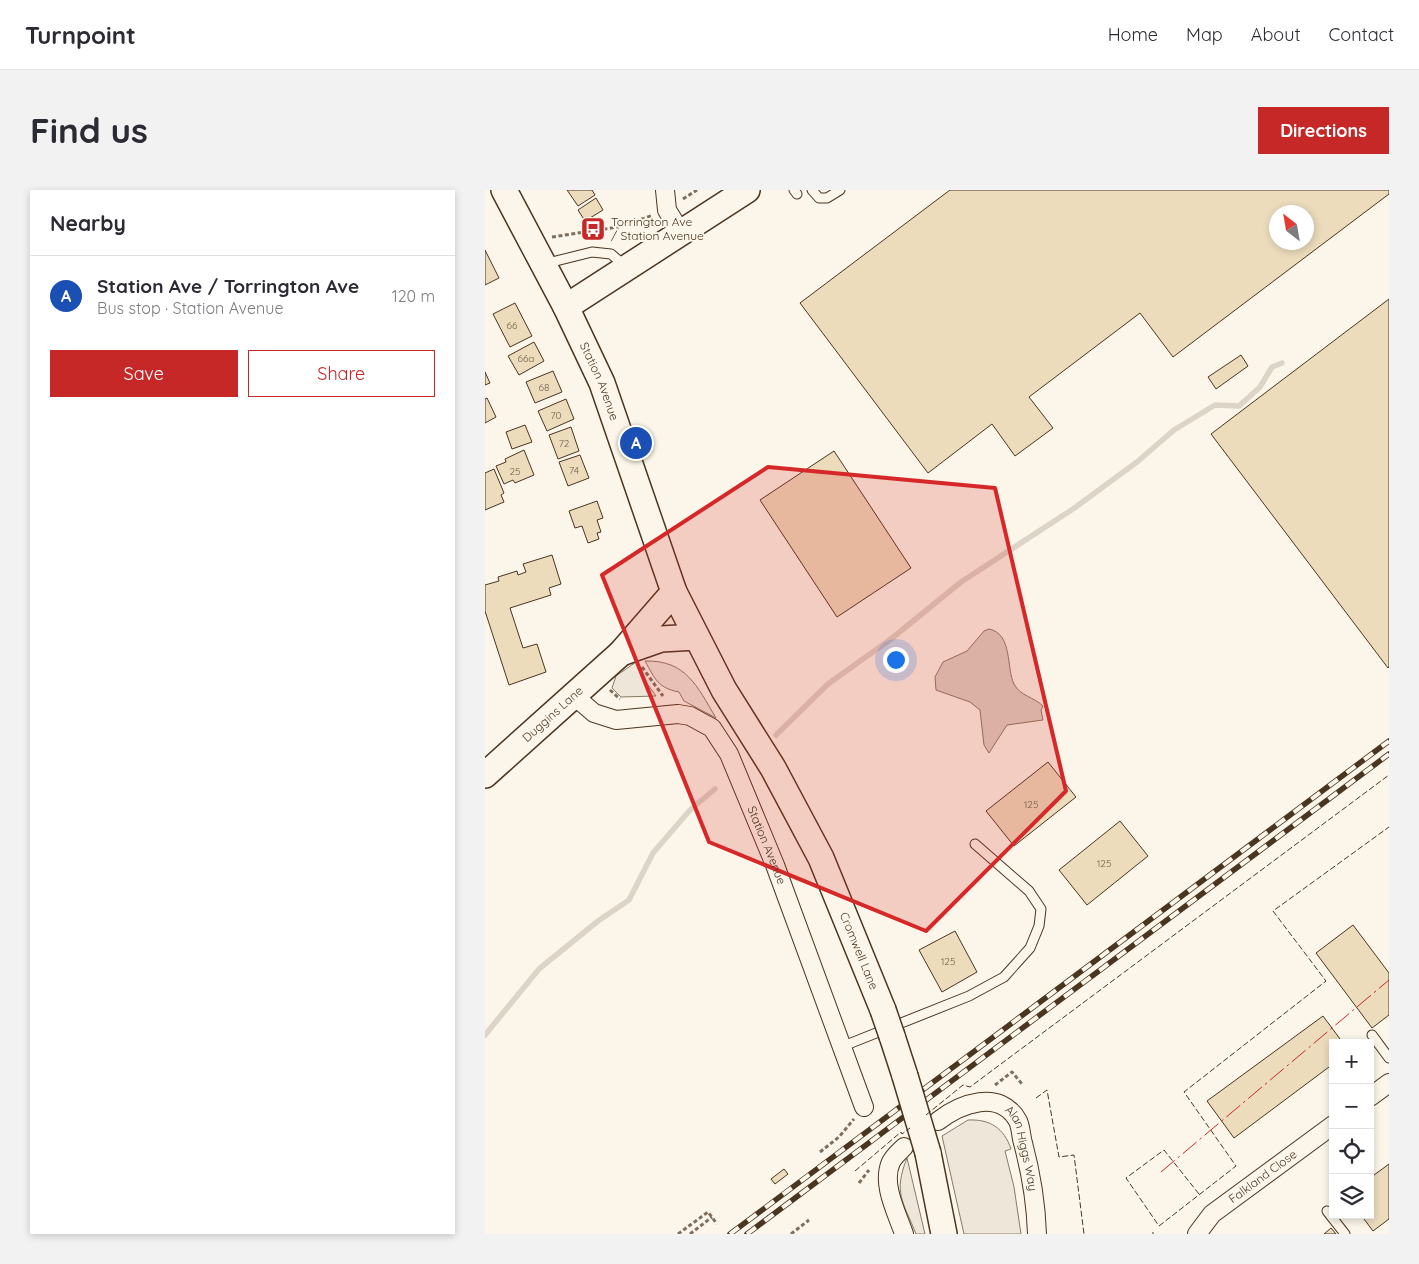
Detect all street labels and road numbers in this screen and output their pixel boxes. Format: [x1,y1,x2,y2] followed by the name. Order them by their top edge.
[577,340,622,422] street label: Station Avenue
[519,683,586,745] street label: Duggins Lane
[744,804,790,887] street label: Station Avenue
[837,910,882,992] street label: Cromwell Lane
[1002,1102,1041,1192] street label: Alan Higgs Way
[1226,1146,1300,1206] street label: Falkland Close

